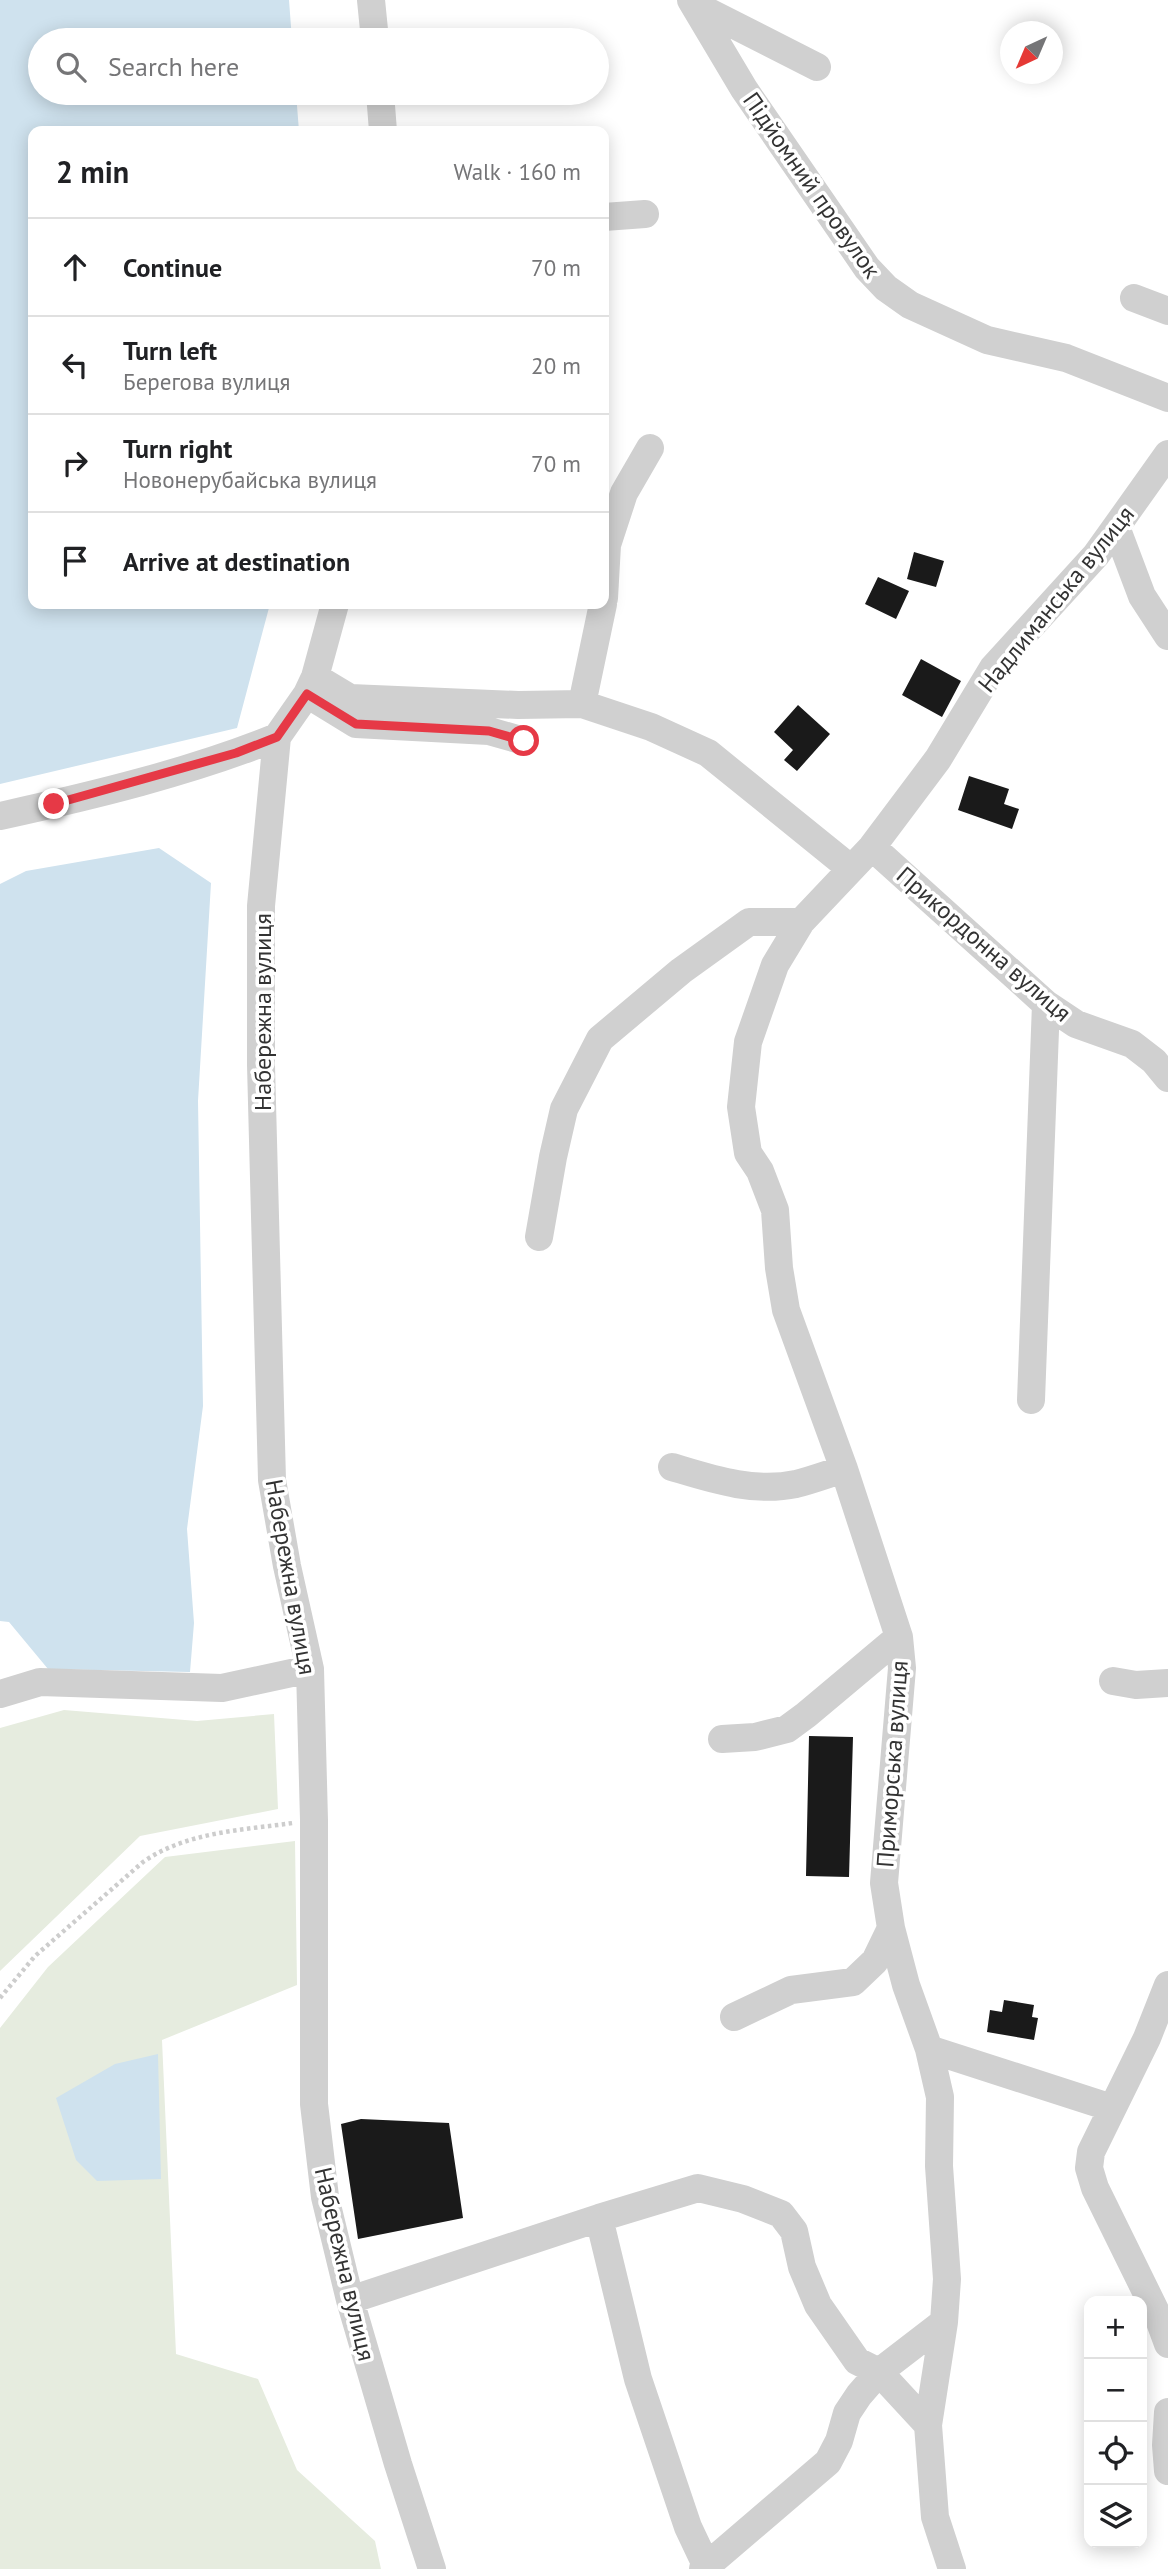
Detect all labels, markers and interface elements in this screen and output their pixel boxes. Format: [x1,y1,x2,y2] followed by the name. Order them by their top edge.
[1000,21,1063,84] north arrow
[28,28,609,105] search box
[52,48,90,86] icon: search
[108,50,239,83] text: Search here
[736,86,888,284] street label: Підйомний провулок
[56,152,129,191] text: 2 min
[454,157,581,186] text: Walk · 160 m
[56,248,94,286] icon: ahead
[123,251,222,284] text: Continue
[531,253,581,282] text: 70 m
[123,334,217,367] text: Turn left
[56,346,94,384] icon: left
[531,351,581,380] text: 20 m
[123,367,290,396] text: Берегова вулиця
[123,432,232,465] text: Turn right
[56,444,94,482] icon: right
[531,449,581,478] text: 70 m
[123,465,377,494] text: Новонерубайська вулиця
[971,499,1141,699] street label: Надлиманська вулиця
[56,542,94,580] icon: arrive
[123,545,350,578] text: Arrive at destination
[508,725,539,756] route start
[38,788,69,819] route end
[890,860,1078,1028] street label: Прикордонна вулиця
[247,913,278,1111] street label: Набережна вулиця
[259,1477,323,1677] street label: Набережна вулиця
[869,1659,915,1869] street label: Приморська вулиця
[308,2164,382,2364] street label: Набережна вулиця
[1084,2296,1147,2548] map controls
[1084,2296,1147,2359] button: +
[1084,2359,1147,2422] button: −
[1084,2422,1147,2485] button: locate
[1084,2485,1147,2548] button: layers

